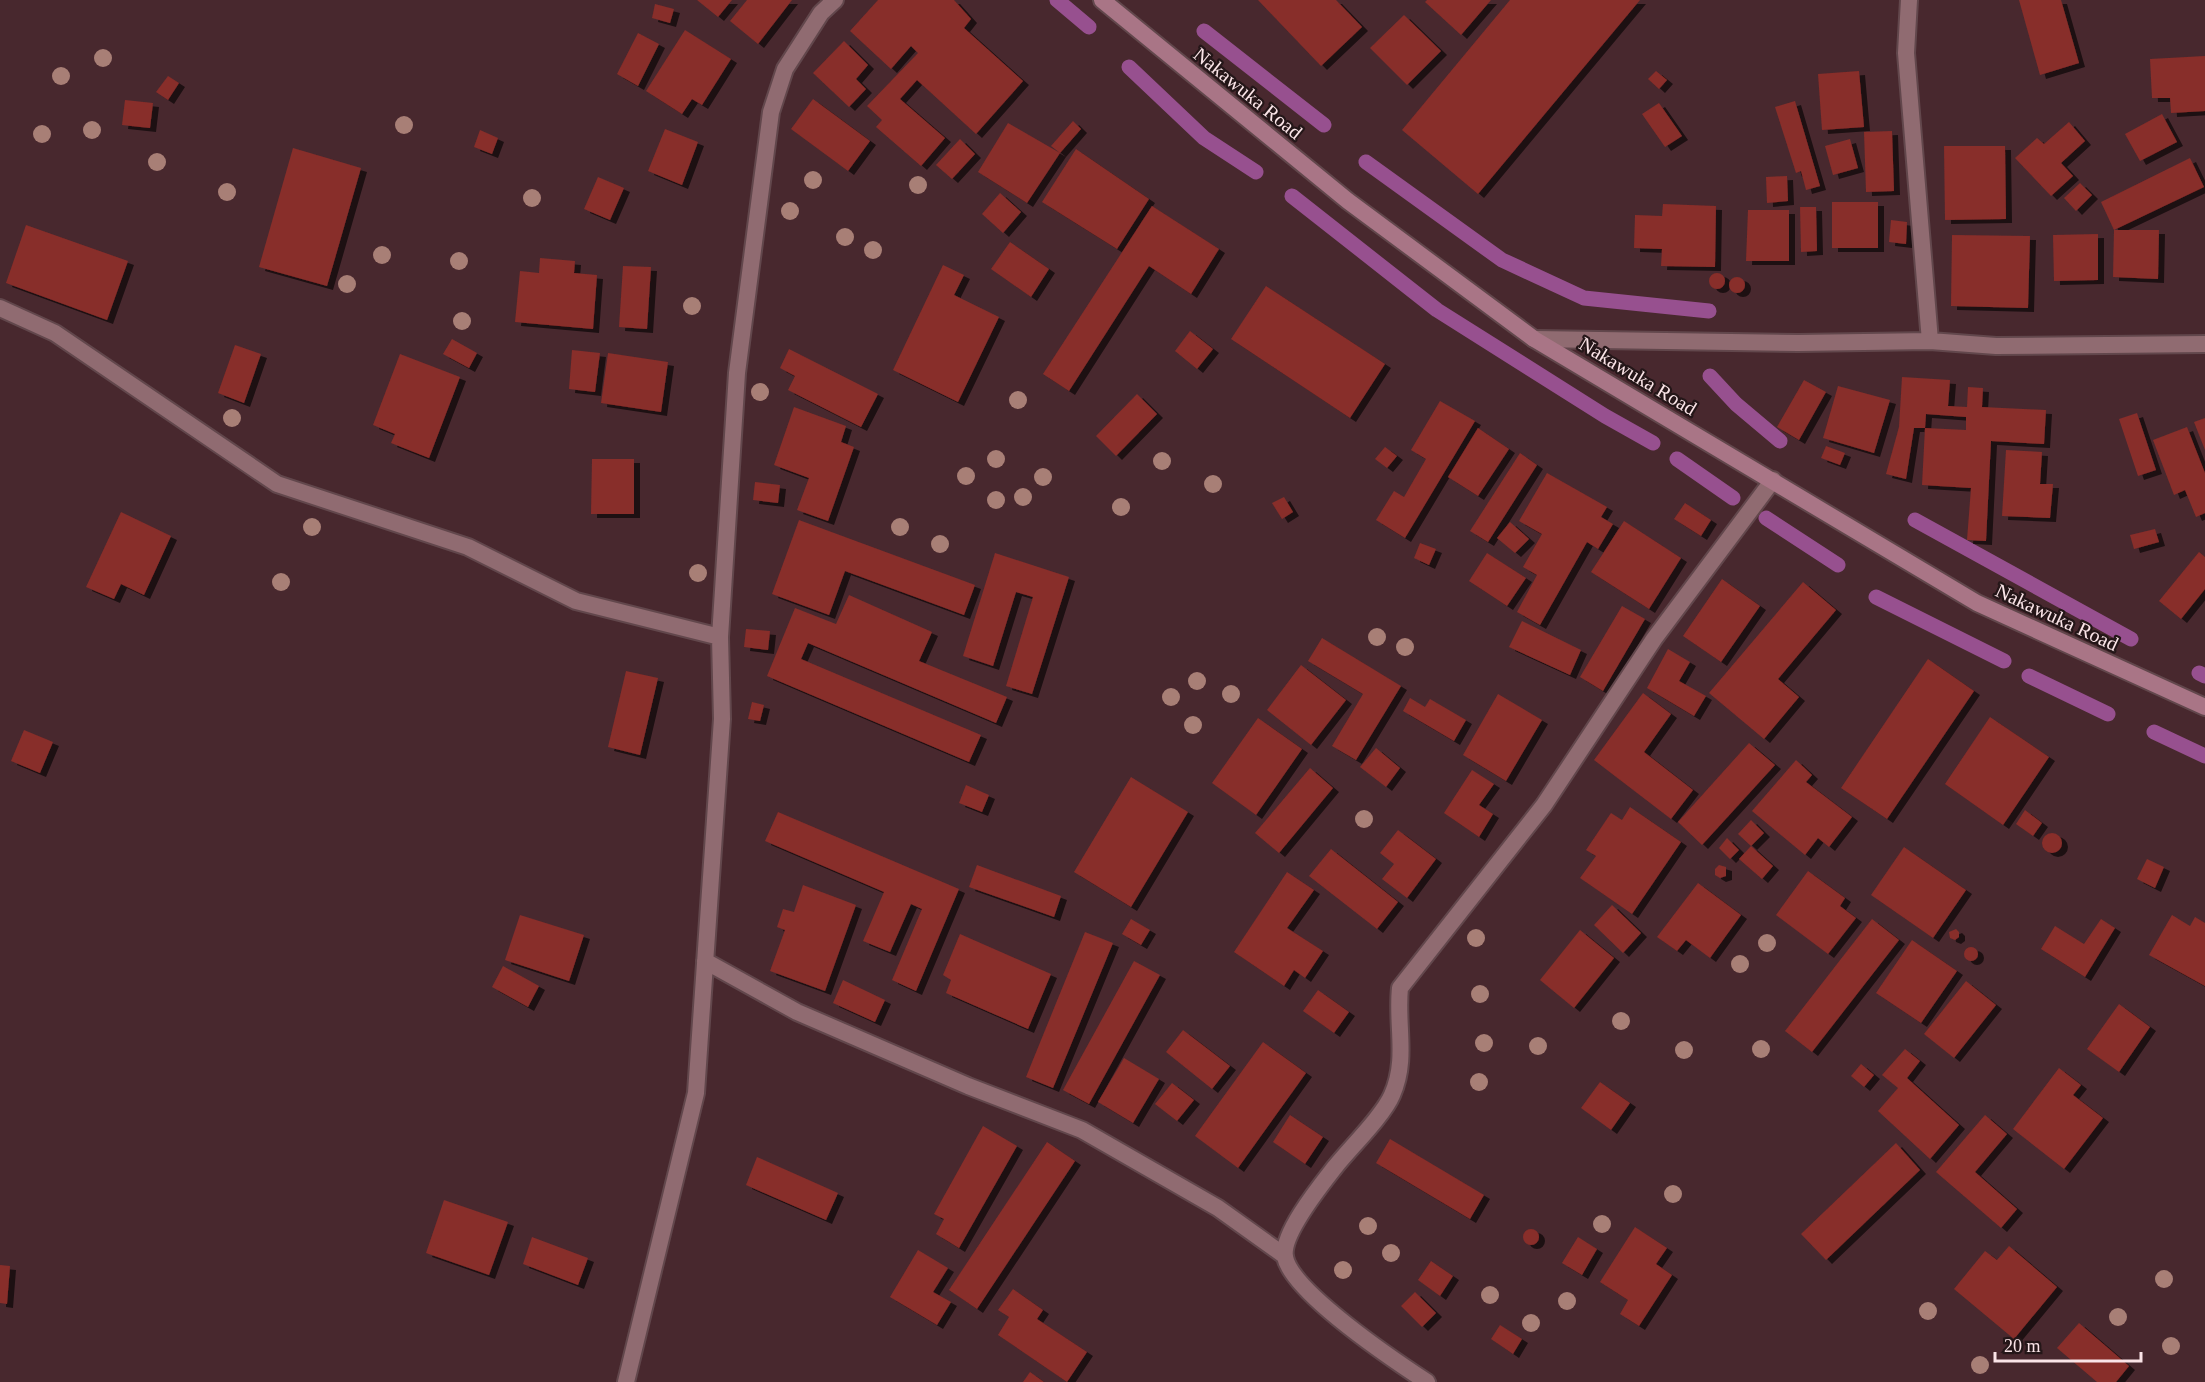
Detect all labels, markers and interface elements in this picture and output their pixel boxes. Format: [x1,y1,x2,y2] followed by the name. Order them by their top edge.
[1190,43,1306,143] street label: Nakawuka Road
[1575,332,1701,420] street label: Nakawuka Road
[1992,579,2122,655] street label: Nakawuka Road
[1995,1325,2140,1363] scale bar
[2004,1336,2041,1356] text: 20 m

